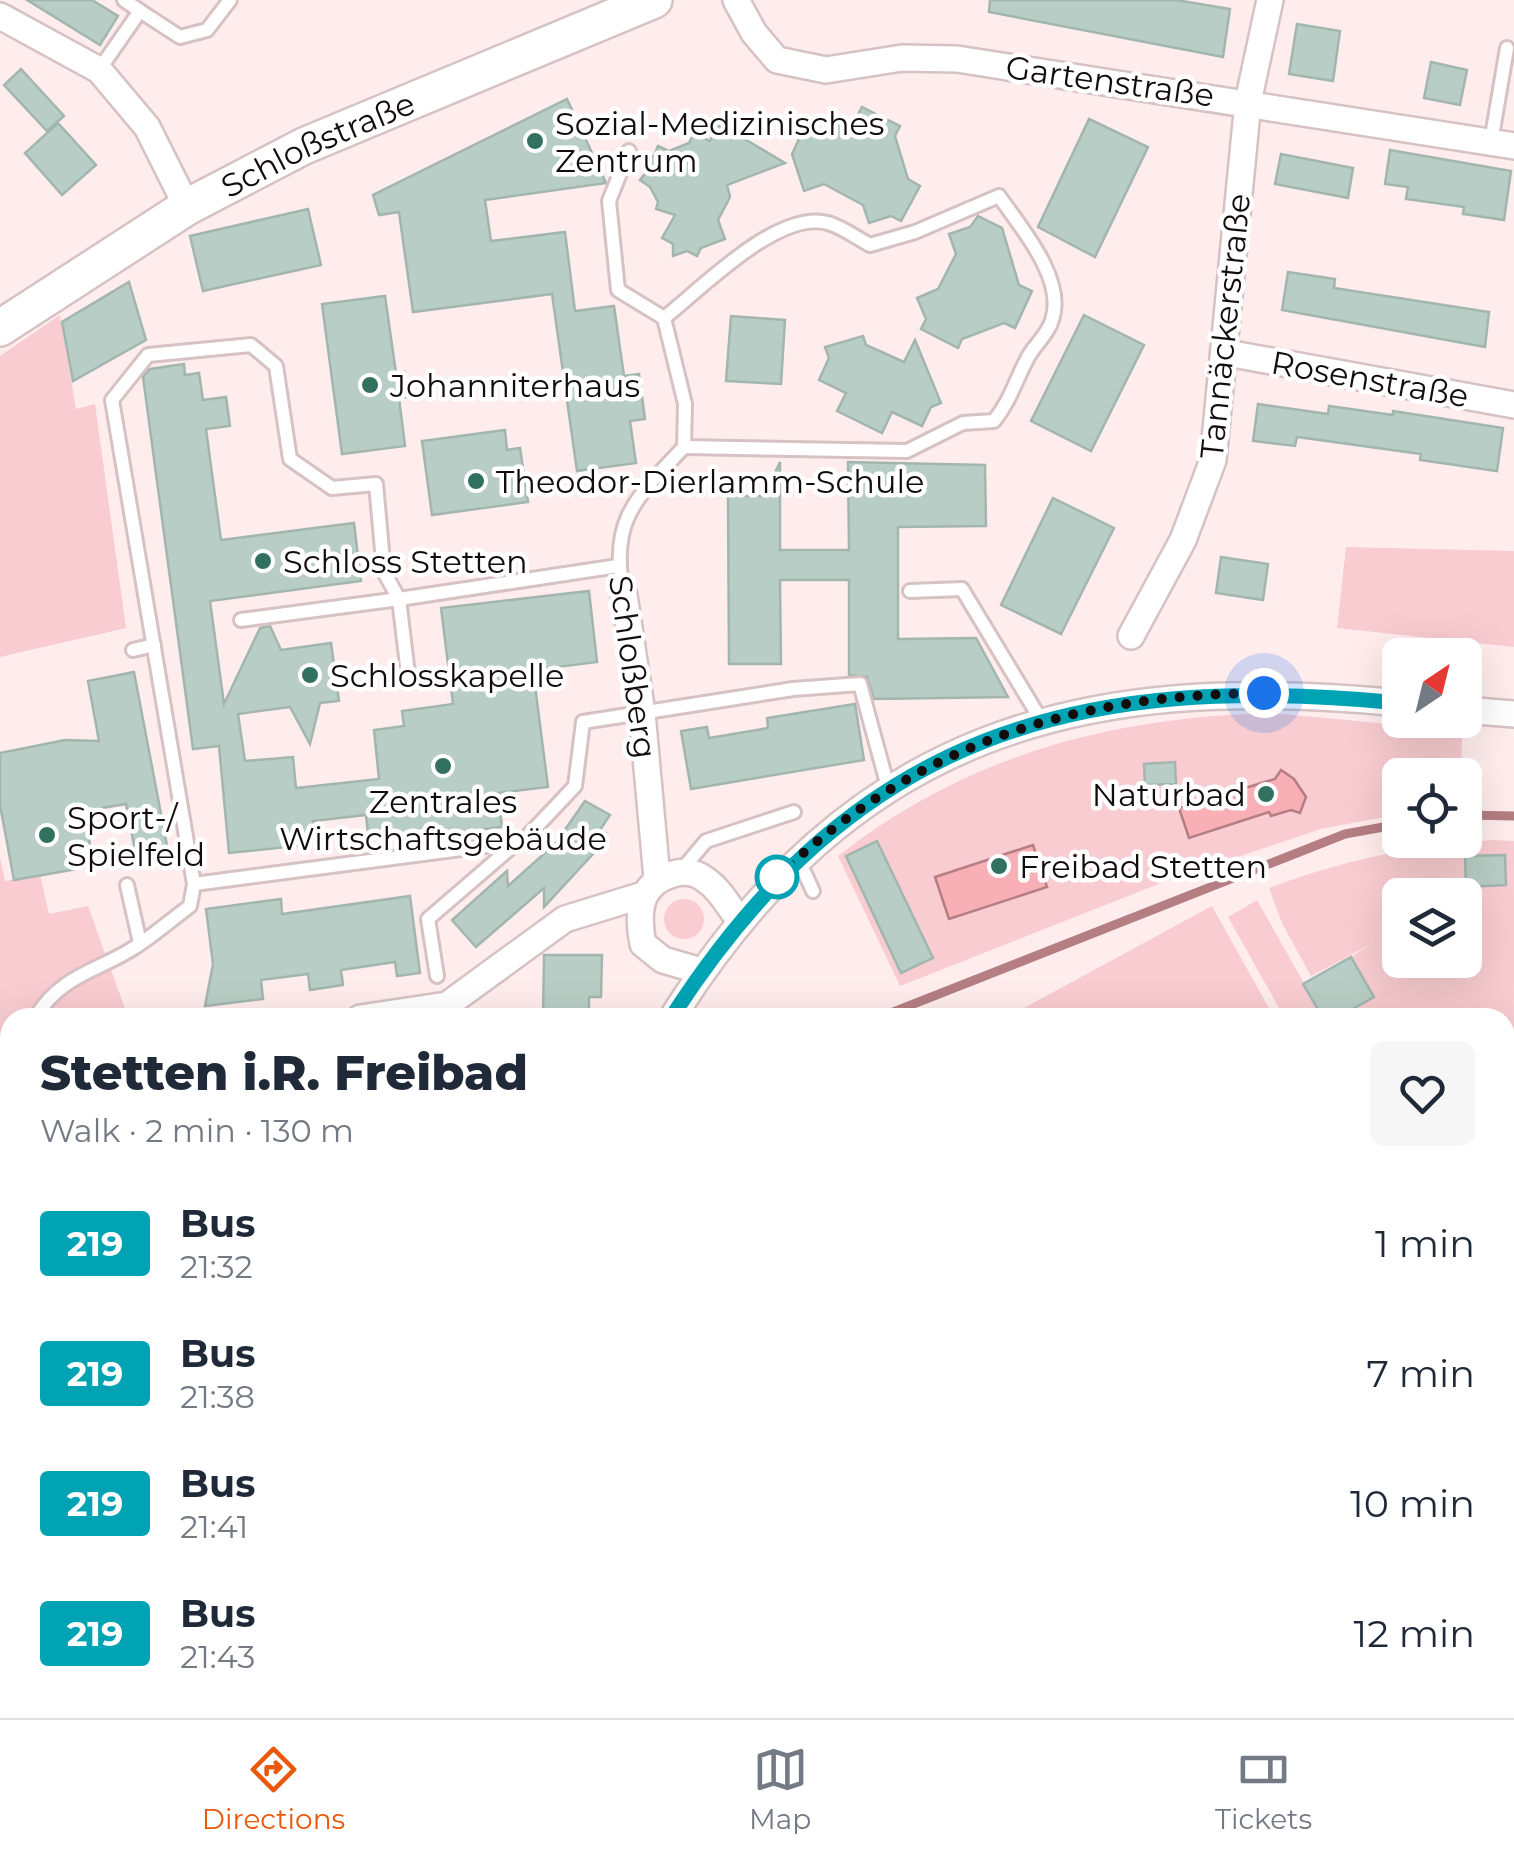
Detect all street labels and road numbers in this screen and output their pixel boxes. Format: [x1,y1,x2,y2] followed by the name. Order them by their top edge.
[1003,47,1217,115] street label: Gartenstraße
[214,83,420,205] street label: Schloßstraße
[1192,191,1258,461] street label: Tannäckerstraße
[1268,342,1472,416] street label: Rosenstraße
[601,573,665,761] street label: Schloßberg

